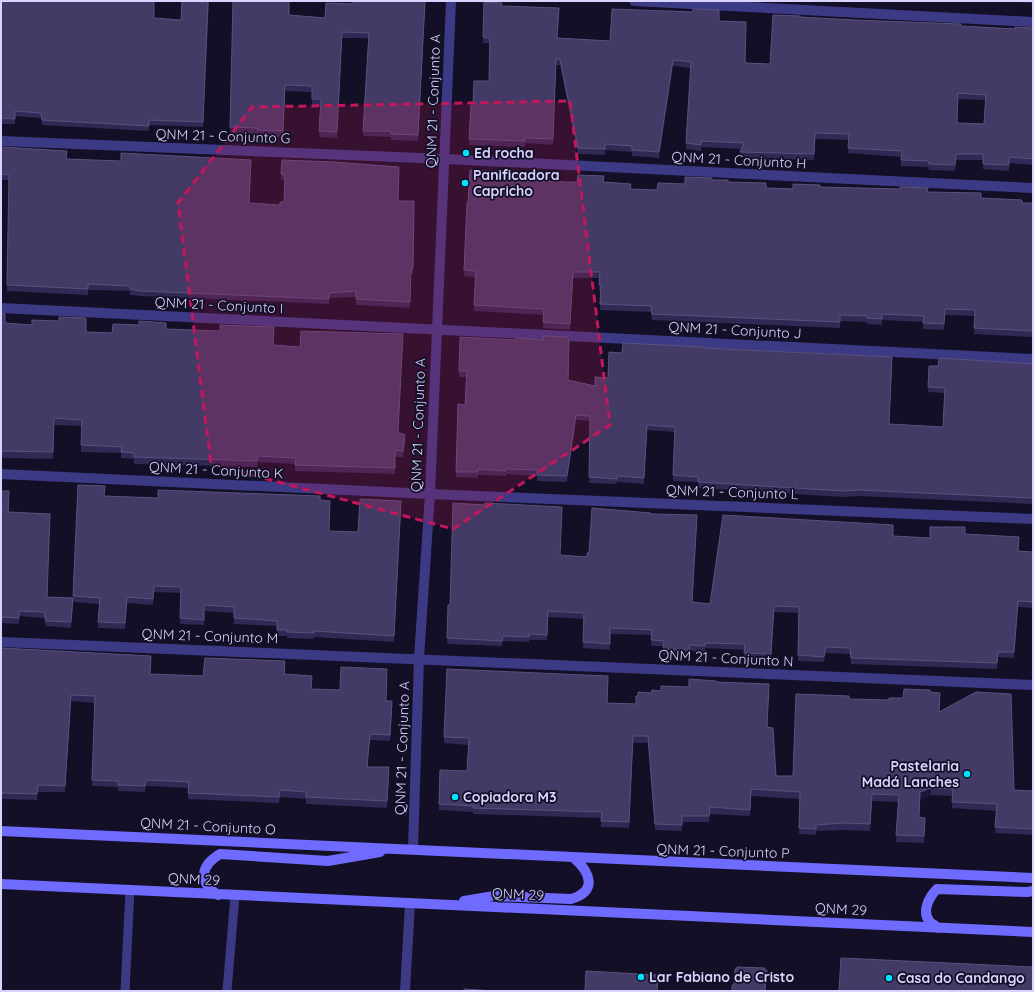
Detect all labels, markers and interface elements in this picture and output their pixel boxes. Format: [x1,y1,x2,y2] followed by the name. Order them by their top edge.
[422,34,444,168] street label: QNM 21 - Conjunto A
[155,125,291,147] street label: QNM 21 - Conjunto G
[474,144,533,162] place label: Ed rocha
[671,147,807,173] street label: QNM 21 - Conjunto H
[461,148,471,158] marker: Ed rocha
[473,166,560,200] place label: Panificadora Capricho
[460,178,470,188] marker: Panificadora Capricho
[154,293,284,317] street label: QNM 21 - Conjunto I
[668,318,802,342] street label: QNM 21 - Conjunto J
[407,358,429,492] street label: QNM 21 - Conjunto A
[148,457,284,483] street label: QNM 21 - Conjunto K
[666,481,799,503] street label: QNM 21 - Conjunto L
[141,625,279,647] street label: QNM 21 - Conjunto M
[658,645,794,671] street label: QNM 21 - Conjunto N
[391,681,413,815] street label: QNM 21 - Conjunto A
[862,757,959,791] place label: Pastelaria Madá Lanches
[962,769,972,779] marker: Pastelaria Madá Lanches
[463,788,557,806] place label: Copiadora M3
[450,792,460,802] marker: Copiadora M3
[140,813,276,839] street label: QNM 21 - Conjunto O
[656,840,790,862] street label: QNM 21 - Conjunto P
[168,869,221,889] street label: QNM 29
[492,884,545,904] street label: QNM 29
[815,899,868,919] street label: QNM 29
[649,968,794,986] place label: Lar Fabiano de Cristo
[897,969,1025,987] place label: Casa do Candango
[636,972,646,982] marker: Lar Fabiano de Cristo
[884,973,894,983] marker: Casa do Candango

